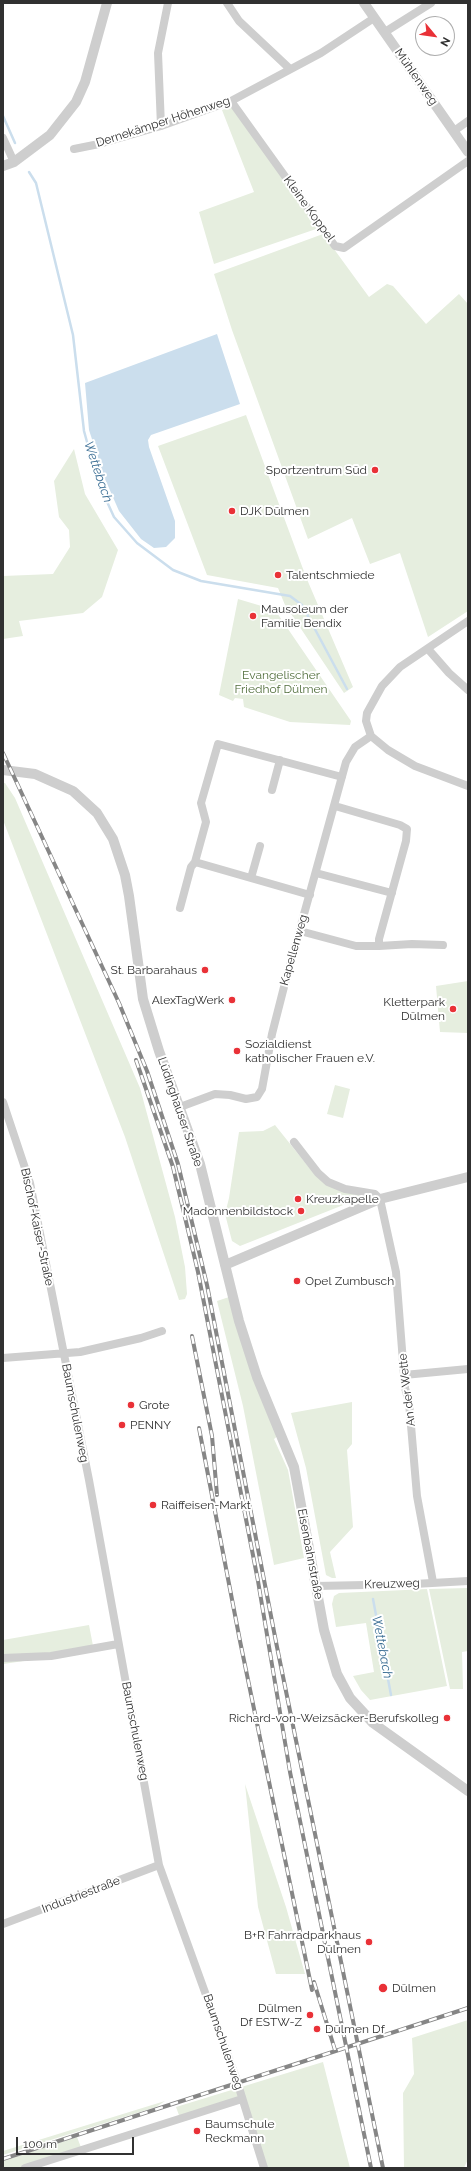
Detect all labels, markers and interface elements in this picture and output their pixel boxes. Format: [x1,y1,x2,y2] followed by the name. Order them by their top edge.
[415,16,455,56] north arrow
[437,35,453,48] text: N
[391,46,441,108] street label: Mühlenweg
[94,93,232,151] street label: Dernekämper Höhenweg
[280,173,338,245] street label: Kleine Koppel
[80,439,116,505] water label: Wettebach
[266,463,367,477] place label: Sportzentrum Süd
[370,465,380,475] marker: Sportzentrum Süd
[240,504,309,518] place label: DJK Dülmen
[227,506,237,516] marker: DJK Dülmen
[286,568,374,582] place label: Talentschmiede
[273,570,283,580] marker: Talentschmiede
[261,602,348,630] place label: Mausoleum der Familie Bendix
[248,611,258,621] marker: Mausoleum der Familie Bendix
[234,668,328,696] park label: Evangelischer Friedhof Dülmen
[277,913,311,987] street label: Kapellenweg
[111,963,197,977] place label: St. Barbarahaus
[200,965,210,975] marker: St. Barbarahaus
[152,993,224,1007] place label: AlexTagWerk
[227,995,237,1005] marker: AlexTagWerk
[383,995,445,1023] place label: Kletterpark Dülmen
[448,1004,458,1014] marker: Kletterpark Dülmen
[245,1037,375,1065] place label: Sozialdienst katholischer Frauen e.V.
[232,1046,242,1056] marker: Sozialdienst katholischer Frauen e.V.
[154,1055,206,1169] street label: Lüdinghauser Straße
[17,1167,57,1287] street label: Bischof-Kaiser-Straße
[306,1192,379,1206] place label: Kreuzkapelle
[293,1194,303,1204] marker: Kreuzkapelle
[183,1204,293,1218] place label: Madonnenbildstock
[296,1206,306,1216] marker: Madonnenbildstock
[305,1274,394,1288] place label: Opel Zumbusch
[292,1276,302,1286] marker: Opel Zumbusch
[395,1353,419,1427] street label: An der Wette
[58,1362,92,1464] street label: Baumschulenweg
[139,1398,170,1412] place label: Grote
[126,1400,136,1410] marker: Grote
[130,1418,171,1432] place label: PENNY
[117,1420,127,1430] marker: PENNY
[161,1498,251,1512] place label: Raiffeisen-Markt
[148,1500,158,1510] marker: Raiffeisen-Markt
[294,1508,326,1600] street label: Eisenbahnstraße
[364,1576,420,1592] street label: Kreuzweg
[368,1614,396,1680] water label: Wettebach
[118,1680,152,1782] street label: Baumschulenweg
[229,1711,439,1725] place label: Richard-von-Weizsäcker-Berufskolleg
[442,1713,452,1723] marker: Richard-von-Weizsäcker-Berufskolleg
[40,1874,122,1916] street label: Industriestraße
[244,1928,361,1956] place label: B+R Fahrradparkhaus Dülmen
[364,1937,374,1947] marker: B+R Fahrradparkhaus Dülmen
[392,1981,436,1995] place label: Dülmen
[377,1982,389,1994] marker: Dülmen
[200,1992,246,2092] street label: Baumschulenweg
[240,2001,302,2029] place label: Dülmen Df ESTW-Z
[305,2010,315,2020] marker: Dülmen Df ESTW-Z
[325,2022,385,2036] place label: Dülmen Df
[312,2024,322,2034] marker: Dülmen Df
[205,2117,275,2145] place label: Baumschule Reckmann
[192,2126,202,2136] marker: Baumschule Reckmann
[18,2129,136,2155] scale bar
[23,2137,57,2151] text: 100 m

